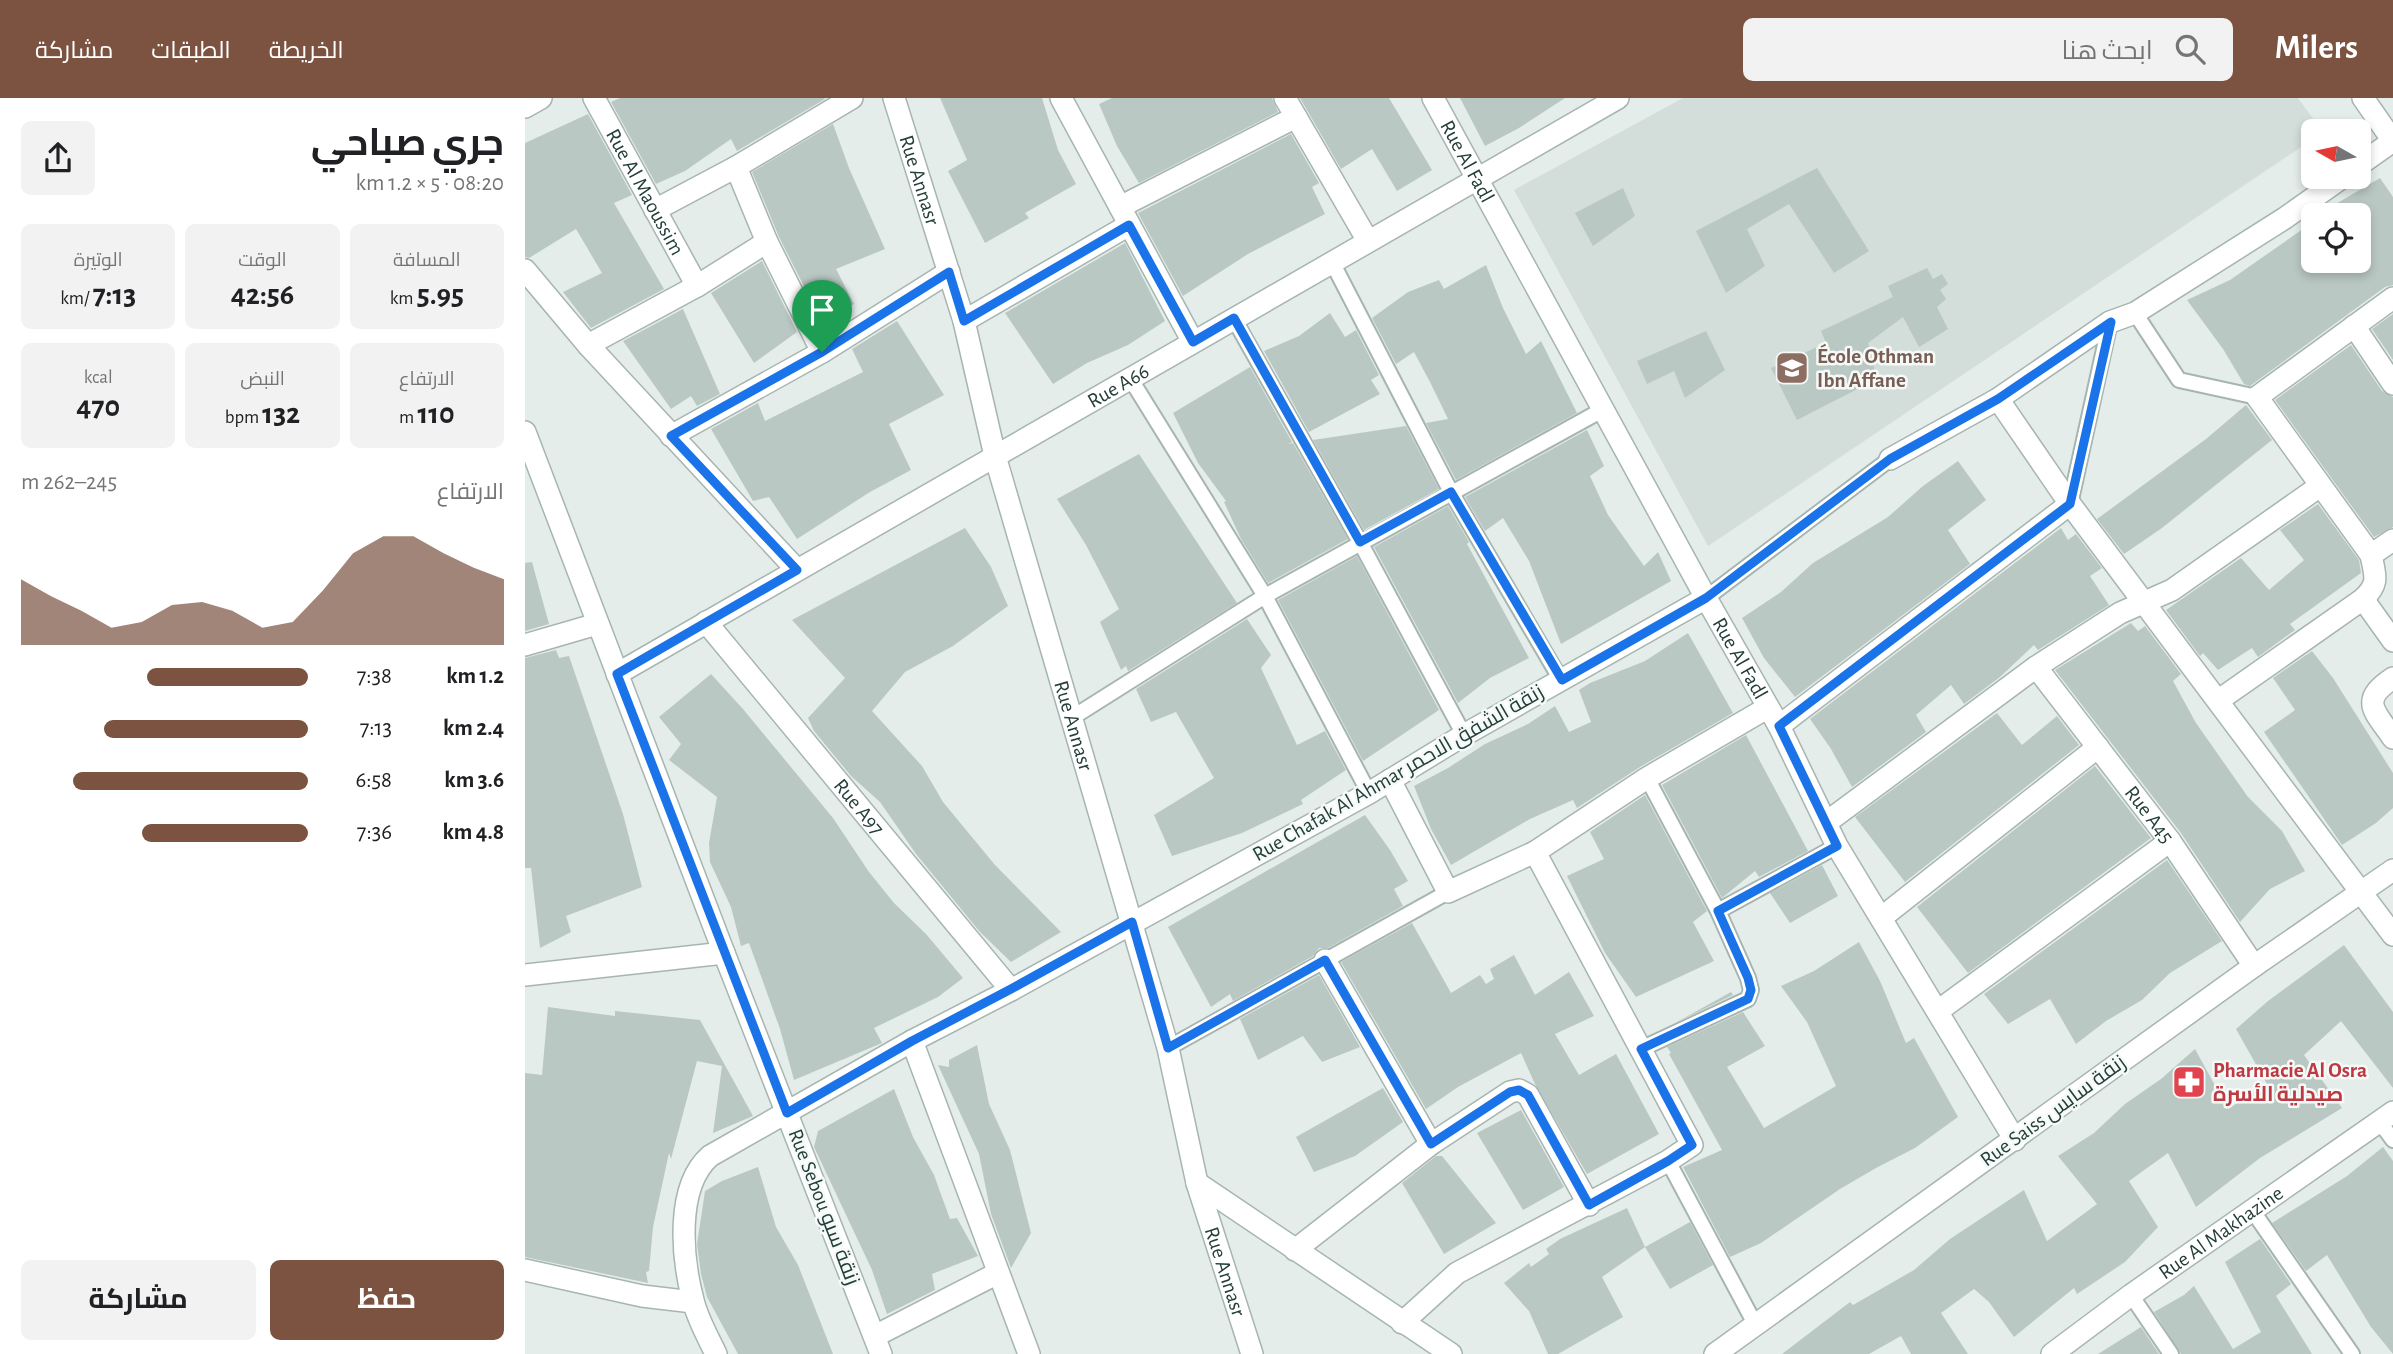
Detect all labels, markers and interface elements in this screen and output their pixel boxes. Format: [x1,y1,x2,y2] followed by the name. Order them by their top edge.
[1743,18,2233,81] search box
[2171,30,2209,68] icon: search
[2275,32,2358,65] text: Milers
[2062,38,2153,64] text: ابحث هنا
[35,39,113,63] text: مشاركة
[151,39,231,63] text: الطبقات
[269,39,344,63] text: الخريطة
[1437,117,1498,206] street label: Rue Al Fadl
[2301,119,2371,189] north arrow
[2301,119,2371,273] map controls
[21,121,95,195] button: share
[311,125,504,163] text: جري صباحي
[602,125,688,258] street label: Rue Al Maoussim
[896,133,944,228] street label: Rue Annasr
[356,172,504,195] text: 08:20 · 5 × 1.2 km
[2301,203,2371,273] button: locate
[74,251,123,270] text: الوتيرة
[238,251,287,270] text: الوقت
[393,251,461,270] text: المسافة
[93,280,136,310] text: 7:13
[231,280,294,310] text: 42:56
[417,280,464,310] text: 5.95
[792,280,852,352] pin
[60,289,93,308] text: /km
[390,289,417,308] text: km
[803,291,841,329] icon: arrive
[1817,343,1934,391] place label: École Othman Ibn Affane
[1773,349,1811,387] school or university icon: École Othman Ibn Affane
[1084,360,1152,412] street label: Rue A66
[84,368,113,387] text: kcal
[240,370,285,389] text: النبض
[399,370,455,389] text: الارتفاع
[76,392,120,422] text: 470
[262,399,300,429] text: 132
[417,399,455,429] text: 110
[225,408,262,427] text: bpm
[399,408,417,427] text: m
[21,471,117,494] text: 245–262 m
[437,481,504,504] text: الارتفاع
[1709,614,1772,703] street label: Rue Al Fadl
[357,665,392,688] text: 7:38
[446,665,504,688] text: 1.2 km
[1051,678,1097,773] street label: Rue Annasr
[1249,681,1548,867] street label: Rue Chafak Al Ahmar زنقة الشفق الاحمر
[360,717,392,740] text: 7:13
[443,717,504,740] text: 2.4 km
[355,769,392,792] text: 6:58
[444,769,504,792] text: 3.6 km
[830,775,888,839] street label: Rue A97
[2121,782,2178,847] street label: Rue A45
[357,821,392,844] text: 7:36
[442,821,504,844] text: 4.8 km
[1976,1051,2131,1172] street label: Rue Saiss زنقة سايس
[2213,1060,2367,1106] place label: Pharmacie Al Osra صيدلية الأسرة
[2170,1063,2208,1101] pharmacy icon: Pharmacie Al Osra صيدلية الأسرة
[784,1126,863,1288] street label: Rue Sebou زنقة سبو
[2155,1182,2287,1283] street label: Rue Al Makhazine
[1201,1224,1250,1319] street label: Rue Annasr
[21,1260,256,1340] button: مشاركة
[270,1260,504,1340] button: حفظ

